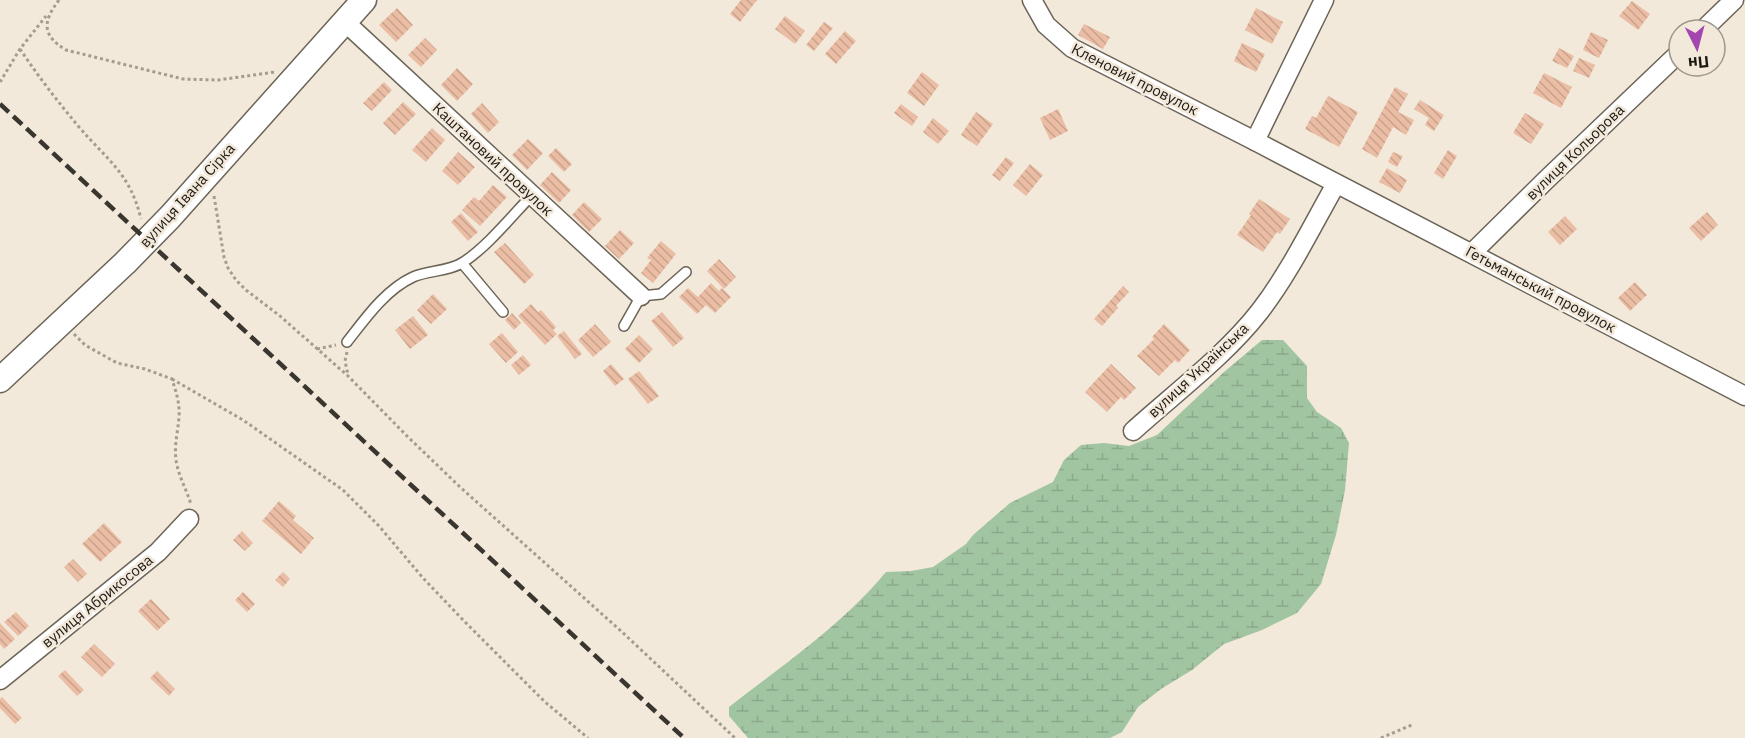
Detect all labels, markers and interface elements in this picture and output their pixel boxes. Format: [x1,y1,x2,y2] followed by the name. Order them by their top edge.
[1667,18,1727,78] north arrow
[1068,39,1202,119] street label: Кленовий провулок
[1687,52,1710,74] text: Пн
[429,98,557,220] street label: Каштановий провулок
[1522,100,1628,204] street label: вулиця Кольорова
[135,139,239,251] street label: вулиця Івана Сірка
[1463,241,1619,337] street label: Гетьманський провулок
[1144,318,1252,422] street label: вулиця Українська
[38,550,156,652] street label: вулиця Абрикосова

